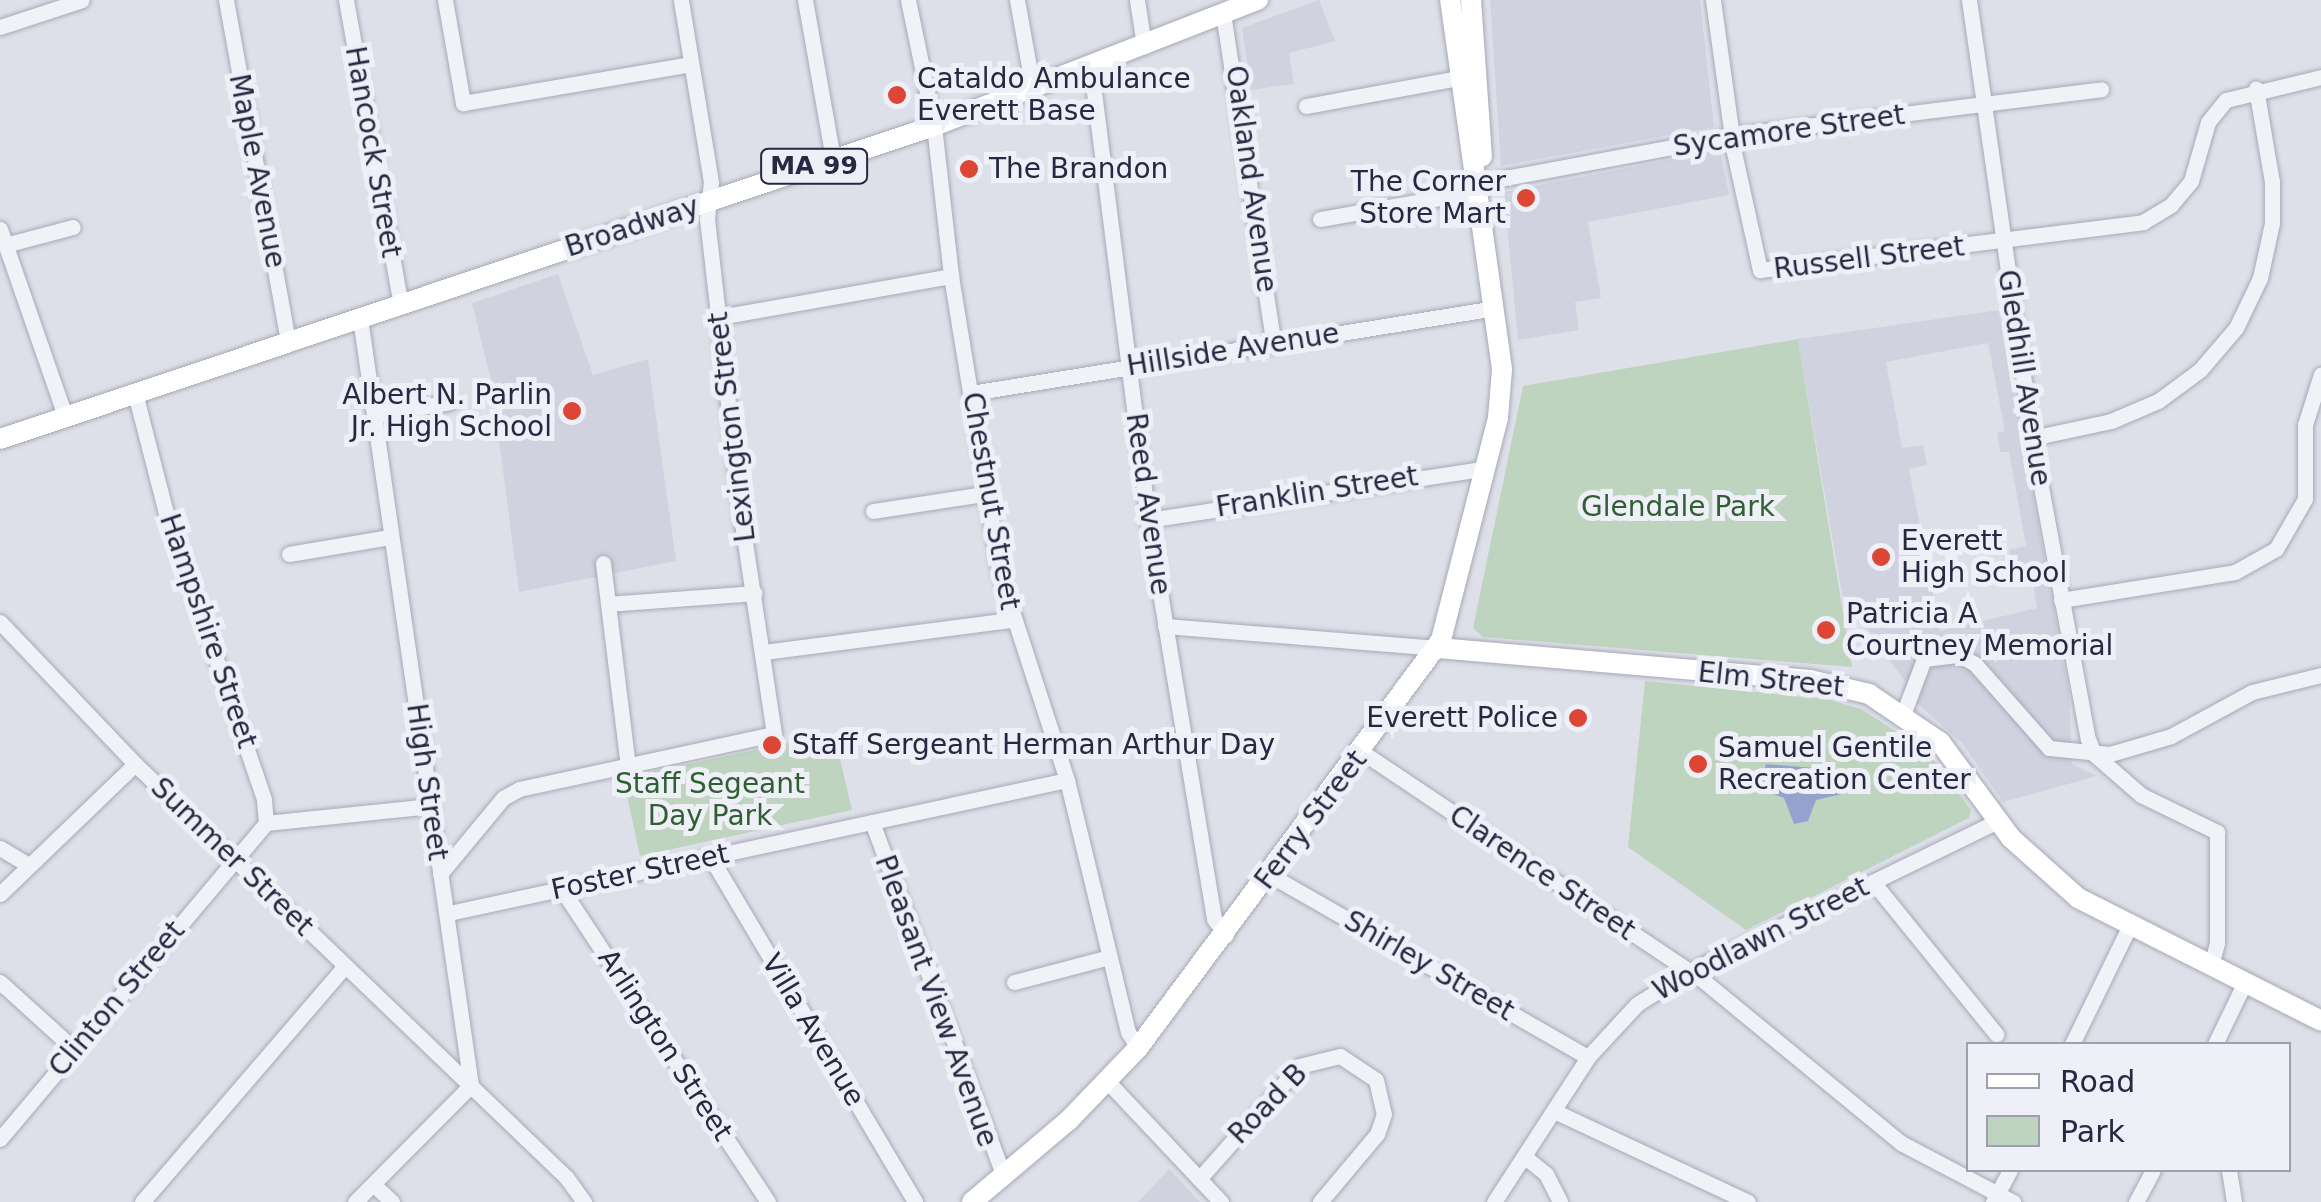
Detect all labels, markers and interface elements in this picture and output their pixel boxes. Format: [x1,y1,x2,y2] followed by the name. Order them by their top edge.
[338,44,408,260] street label: Hancock Street
[917,62,1191,128] place label: Cataldo Ambulance Everett Base
[1218,63,1284,295] street label: Oakland Avenue
[222,71,292,271] street label: Maple Avenue
[886,84,908,106] marker: Cataldo Ambulance Everett Base
[1671,98,1907,164] street label: Sycamore Street
[759,146,869,186] road number: MA 99
[989,152,1168,186] place label: The Brandon
[958,158,980,180] marker: The Brandon
[1351,165,1506,231] place label: The Corner Store Mart
[1515,187,1537,209] marker: The Corner Store Mart
[561,190,703,264] street label: Broadway
[1772,230,1966,286] street label: Russell Street
[1990,267,2058,489] street label: Gledhill Avenue
[701,310,763,544] street label: Lexington Street
[1124,317,1342,383] street label: Hillside Avenue
[342,378,552,444] place label: Albert N. Parlin Jr. High School
[955,389,1027,613] street label: Chestnut Street
[561,400,583,422] marker: Albert N. Parlin Jr. High School
[1119,411,1177,597] street label: Reed Avenue
[1214,459,1420,525] street label: Franklin Street
[1581,490,1775,524] park label: Glendale Park
[152,509,264,753] street label: Hampshire Street
[1901,524,2067,590] place label: Everett High School
[1870,546,1892,568] marker: Everett High School
[1846,597,2113,663] place label: Patricia A Courtney Memorial
[1815,619,1837,641] marker: Patricia A Courtney Memorial
[1696,656,1846,704] street label: Elm Street
[399,701,455,863] street label: High Street
[1366,701,1558,735] place label: Everett Police
[1567,707,1589,729] marker: Everett Police
[792,728,1275,762] place label: Staff Sergeant Herman Arthur Day
[1718,731,1971,797] place label: Samuel Gentile Recreation Center
[761,734,783,756] marker: Staff Sergeant Herman Arthur Day
[1248,744,1374,896] street label: Ferry Street
[1687,753,1709,775] marker: Samuel Gentile Recreation Center
[615,767,805,833] park label: Staff Segeant Day Park
[144,771,320,943] street label: Summer Street
[1443,798,1641,948] street label: Clarence Street
[548,837,732,907] street label: Foster Street
[868,851,1004,1151] street label: Pleasant View Avenue
[1648,870,1874,1008] street label: Woodlawn Street
[1338,904,1520,1028] street label: Shirley Street
[42,914,192,1084] street label: Clinton Street
[591,943,739,1147] street label: Arlington Street
[754,948,872,1112] street label: Villa Avenue
[1966,1042,2291,1172] legend
[1222,1057,1314,1151] street label: Road B
[2060,1064,2135,1099] text: Road
[2060,1114,2125,1149] text: Park

